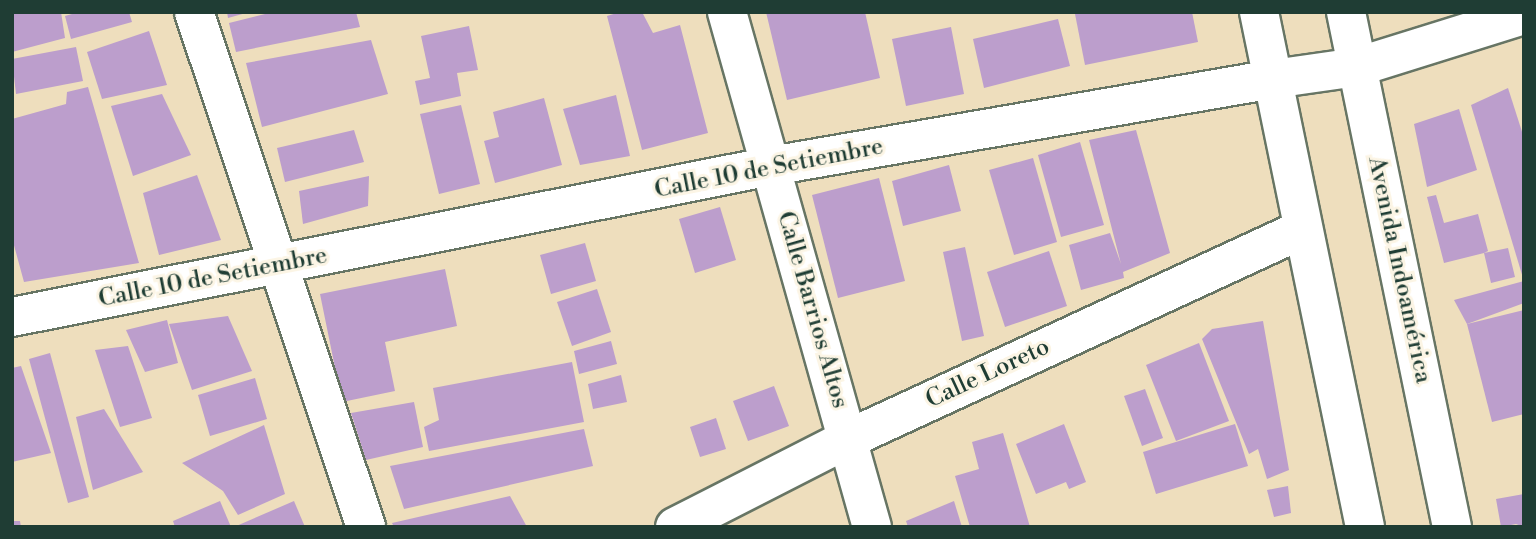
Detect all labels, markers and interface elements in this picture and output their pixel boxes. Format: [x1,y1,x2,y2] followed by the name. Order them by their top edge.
[652,133,886,205] street label: Calle 10 de Setiembre
[1361,154,1437,386] street label: Avenida Indoamérica
[770,208,854,412] street label: Calle Barrios Altos
[96,242,330,314] street label: Calle 10 de Setiembre
[922,333,1054,415] street label: Calle Loreto

